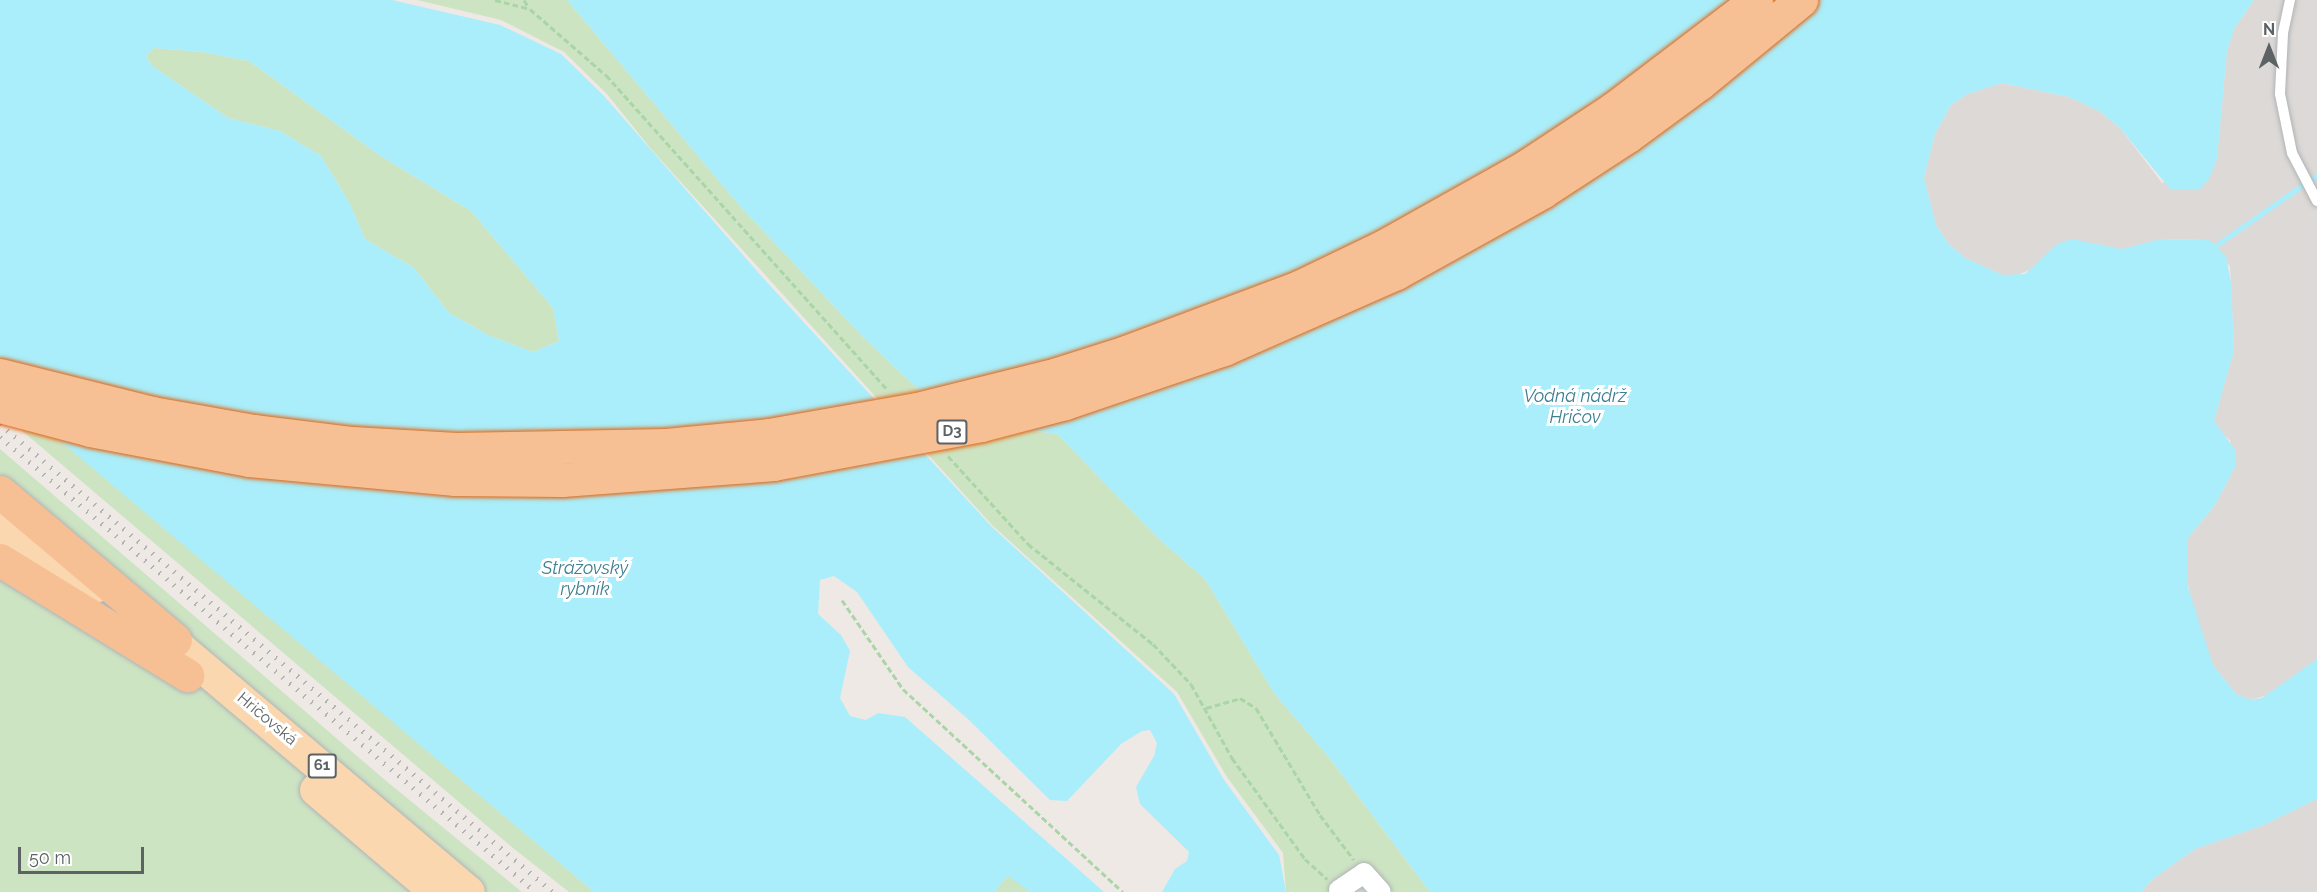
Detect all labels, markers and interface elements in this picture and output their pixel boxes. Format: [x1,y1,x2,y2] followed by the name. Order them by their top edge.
[2239,18,2299,78] north arrow
[2263,20,2275,39] text: N
[1523,386,1627,428] water label: Vodná nádrž Hričov
[936,420,968,444] road number: D3
[542,558,628,600] water label: Strážovský rybník
[233,688,301,750] street label: Hričovská
[307,754,337,778] road number: 61
[21,835,147,873] scale bar
[29,847,71,868] text: 50 m

